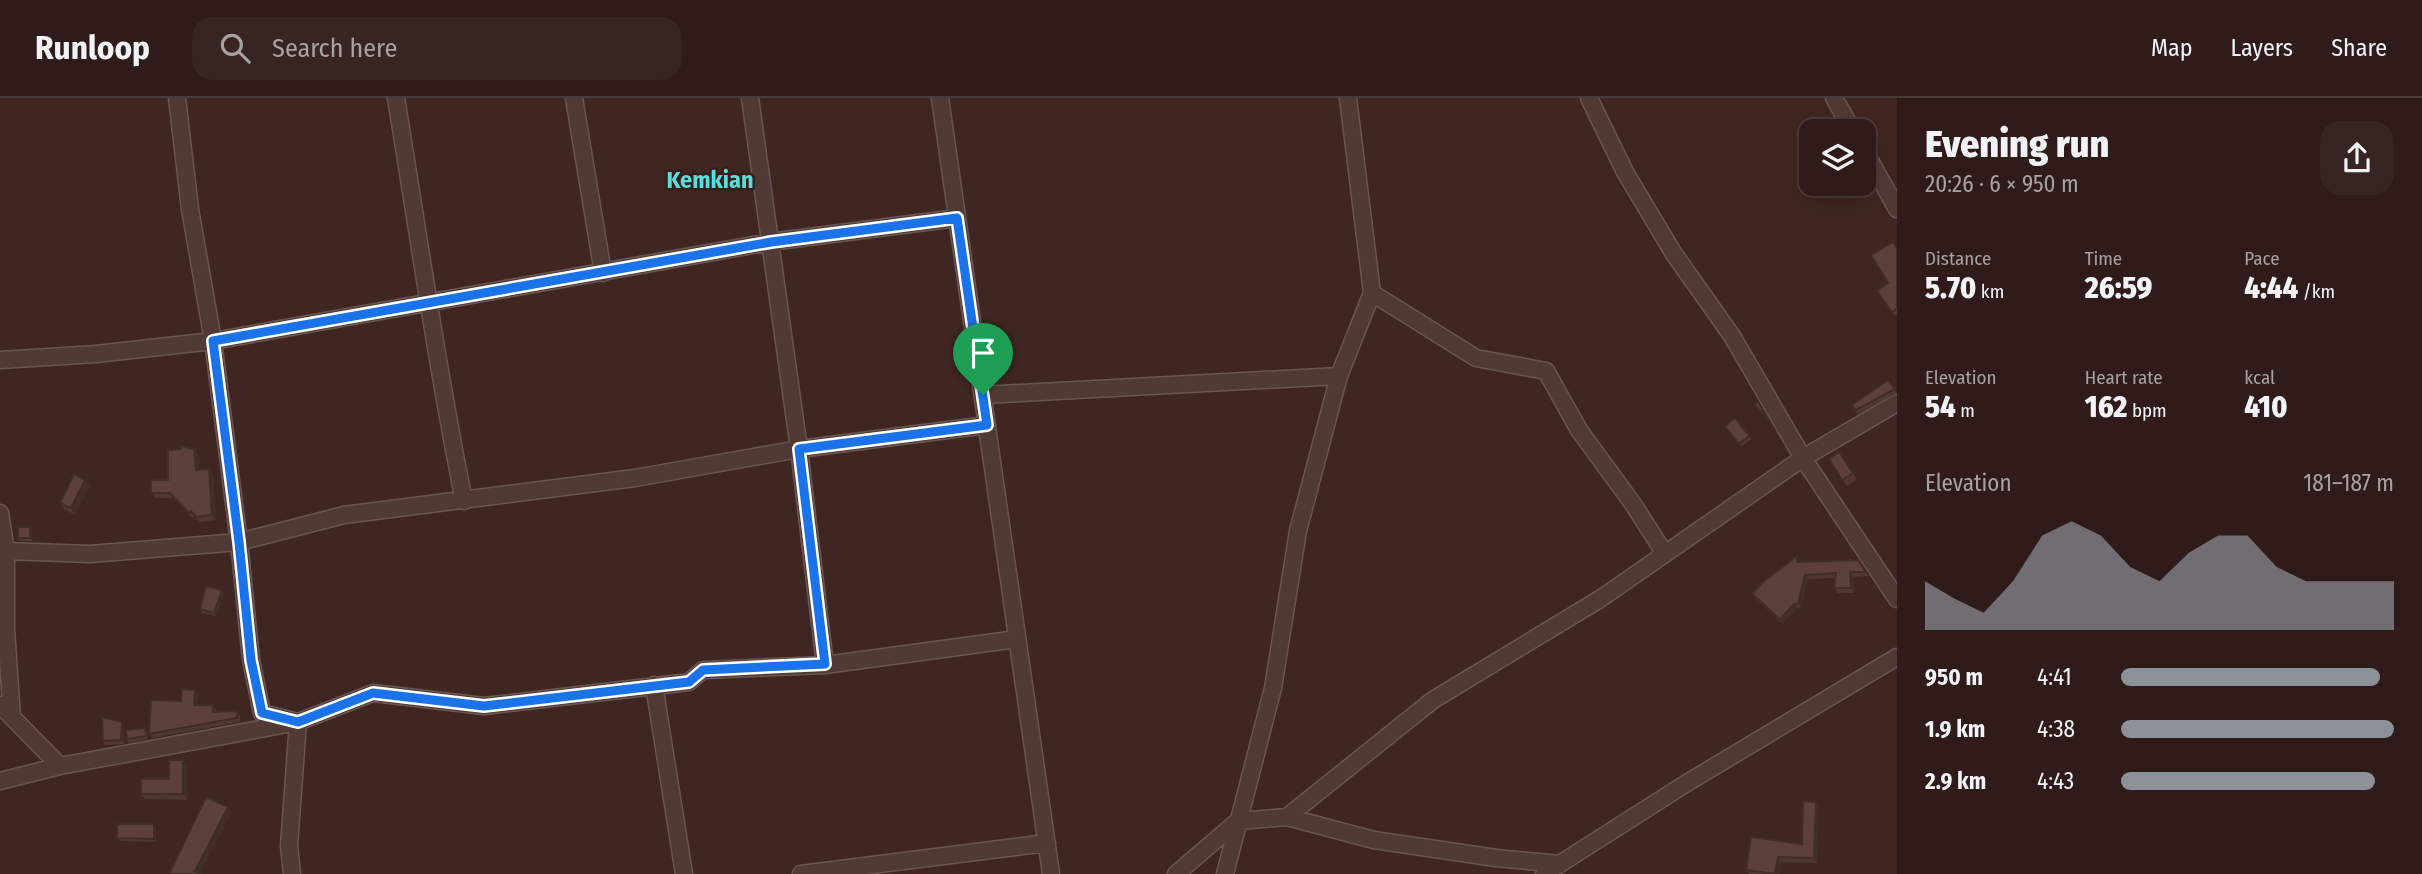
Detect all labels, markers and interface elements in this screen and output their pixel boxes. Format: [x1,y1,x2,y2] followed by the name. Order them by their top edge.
[192,17,682,80] search box
[35,28,150,68] text: Runloop
[216,29,254,67] icon: search
[272,33,397,64] text: Search here
[2151,34,2193,62] text: Map
[2231,34,2293,62] text: Layers
[2331,34,2387,62] text: Share
[1799,119,1876,196] map controls
[1799,119,1876,196] button: layers
[1925,121,2109,167] text: Evening run
[2320,121,2394,195] button: share
[667,166,753,194] district label: Kemkian
[1925,170,2079,198] text: 20:26 · 6 × 950 m
[1925,247,1992,270] text: Distance
[2085,247,2122,270] text: Time
[2244,247,2280,270] text: Pace
[1925,270,1976,306] text: 5.70
[2085,270,2152,306] text: 26:59
[2244,270,2298,306] text: 4:44
[1976,280,2004,303] text: km
[2298,280,2335,303] text: /km
[953,323,1013,395] pin
[964,334,1002,372] icon: arrive
[1925,366,1997,389] text: Elevation
[2085,366,2163,389] text: Heart rate
[2244,366,2275,389] text: kcal
[1925,389,1956,425] text: 54
[2085,389,2127,425] text: 162
[2244,389,2288,425] text: 410
[1956,399,1975,422] text: m
[2127,399,2167,422] text: bpm
[1925,469,2012,497] text: Elevation
[2303,469,2394,497] text: 181–187 m
[1925,663,1983,691] text: 950 m
[2037,663,2072,691] text: 4:41
[1925,715,1985,743] text: 1.9 km
[2037,715,2075,743] text: 4:38
[1925,767,1986,795] text: 2.9 km
[2037,767,2074,795] text: 4:43

